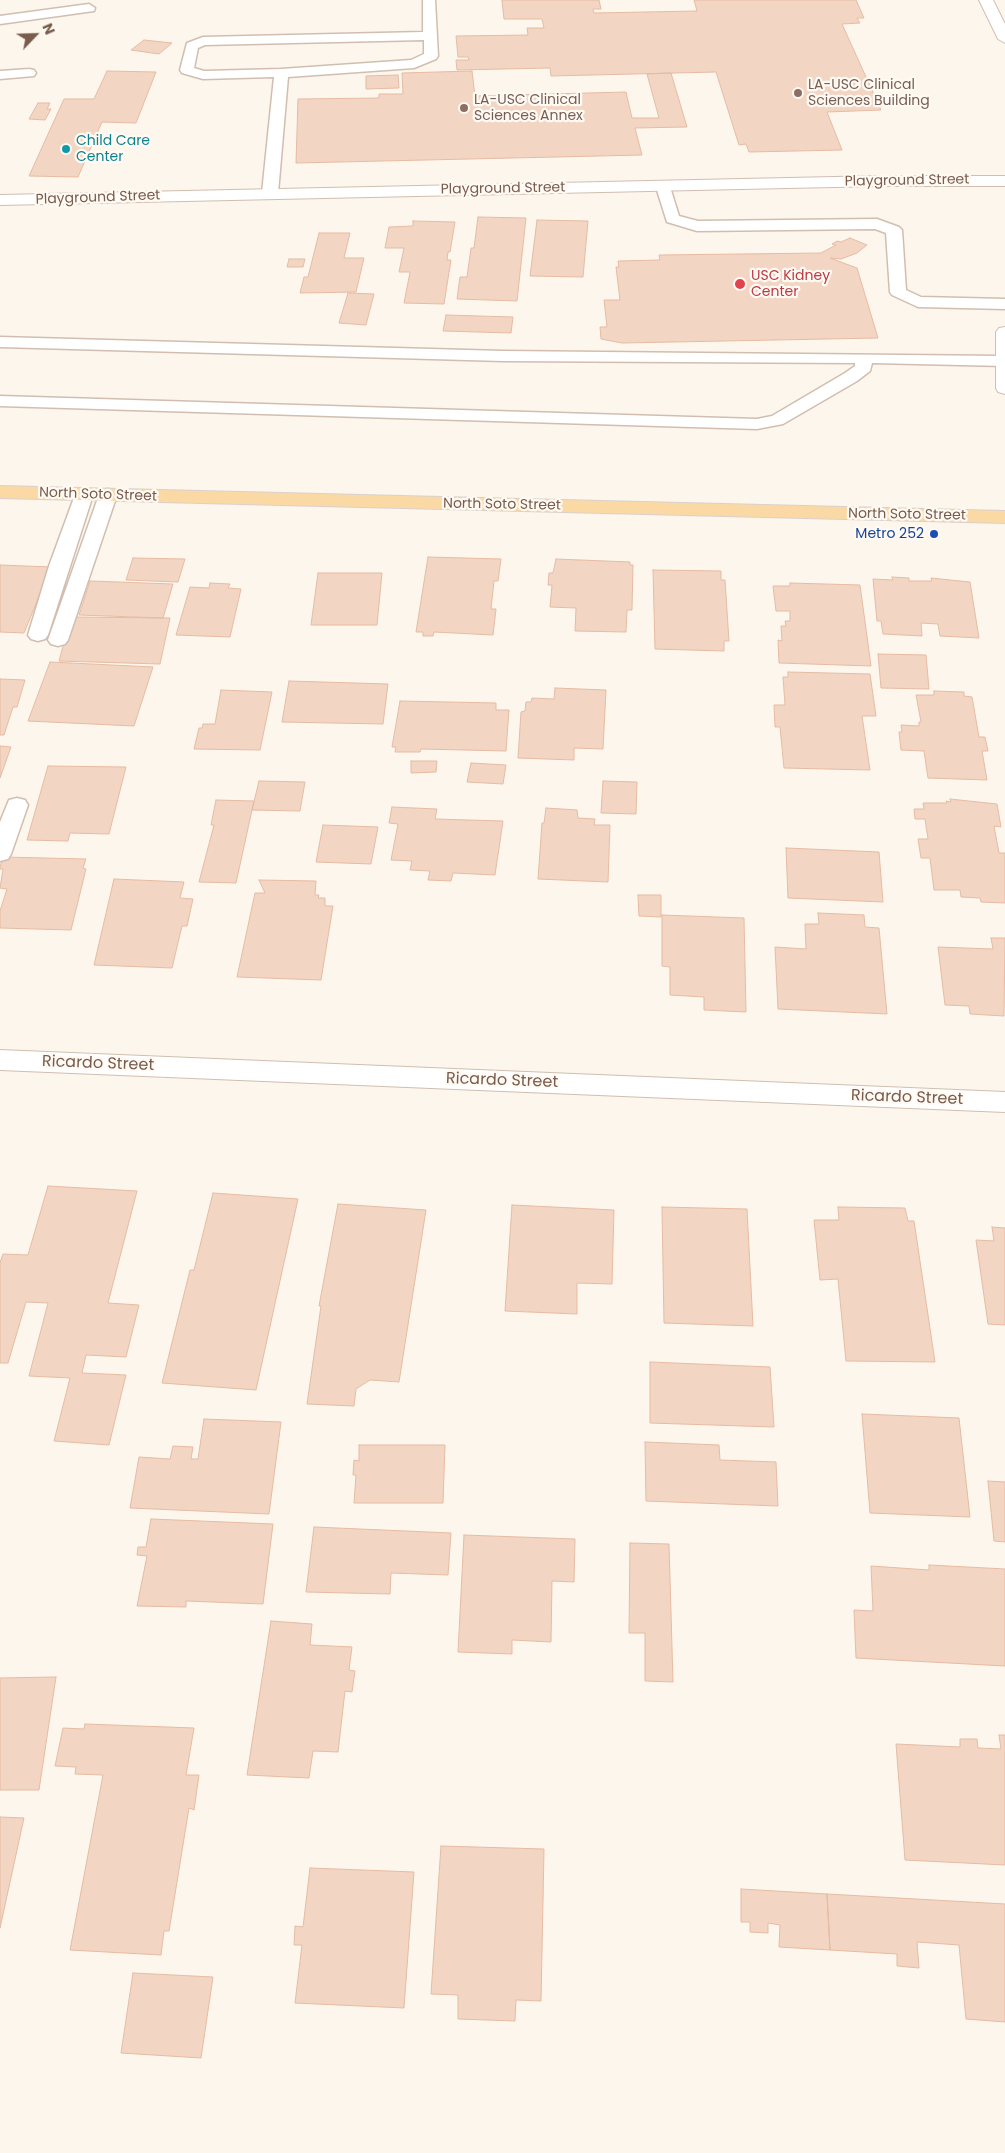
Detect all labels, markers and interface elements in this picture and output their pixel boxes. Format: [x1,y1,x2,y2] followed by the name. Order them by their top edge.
[10,10,60,60] north arrow
[37,20,60,38] text: N
[808,77,930,110] place label: LA-USC Clinical Sciences Building
[792,87,804,99] marker: LA-USC Clinical Sciences Building
[474,92,583,124] place label: LA-USC Clinical Sciences Annex
[458,102,470,114] marker: LA-USC Clinical Sciences Annex
[76,133,150,166] place label: Child Care Center
[60,143,72,155] marker: Child Care Center
[845,172,969,190] street label: Playground Street
[441,180,565,198] street label: Playground Street
[35,187,161,209] street label: Playground Street
[751,268,830,300] place label: USC Kidney Center
[733,277,747,291] marker: USC Kidney Center
[39,485,157,505] street label: North Soto Street
[443,496,561,514] street label: North Soto Street
[848,506,966,524] street label: North Soto Street
[855,526,924,542] place label: Metro 252
[928,528,940,540] marker: Metro 252
[42,1052,154,1076] street label: Ricardo Street
[446,1069,558,1093] street label: Ricardo Street
[851,1086,963,1110] street label: Ricardo Street

